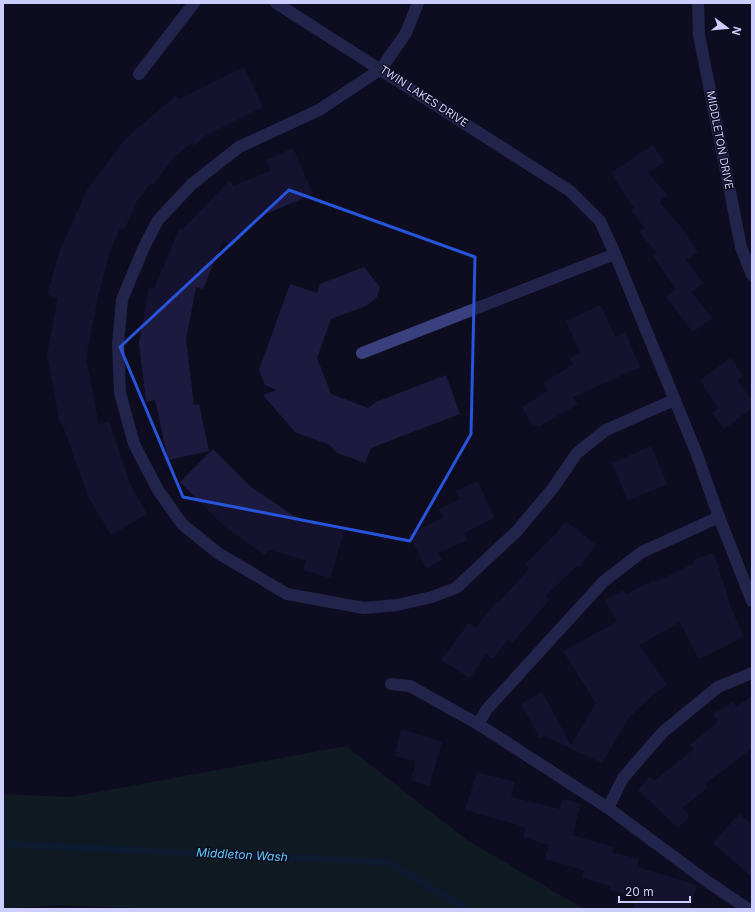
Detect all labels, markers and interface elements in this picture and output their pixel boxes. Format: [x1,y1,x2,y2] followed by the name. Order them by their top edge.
[707,8,747,48] north arrow
[729,25,744,37] text: N
[377,62,471,130] street label: TWIN LAKES DRIVE
[704,89,736,191] street label: MIDDLETON DRIVE
[196,845,288,864] water label: Middleton Wash
[619,878,690,904] scale bar
[625,884,654,899] text: 20 m

